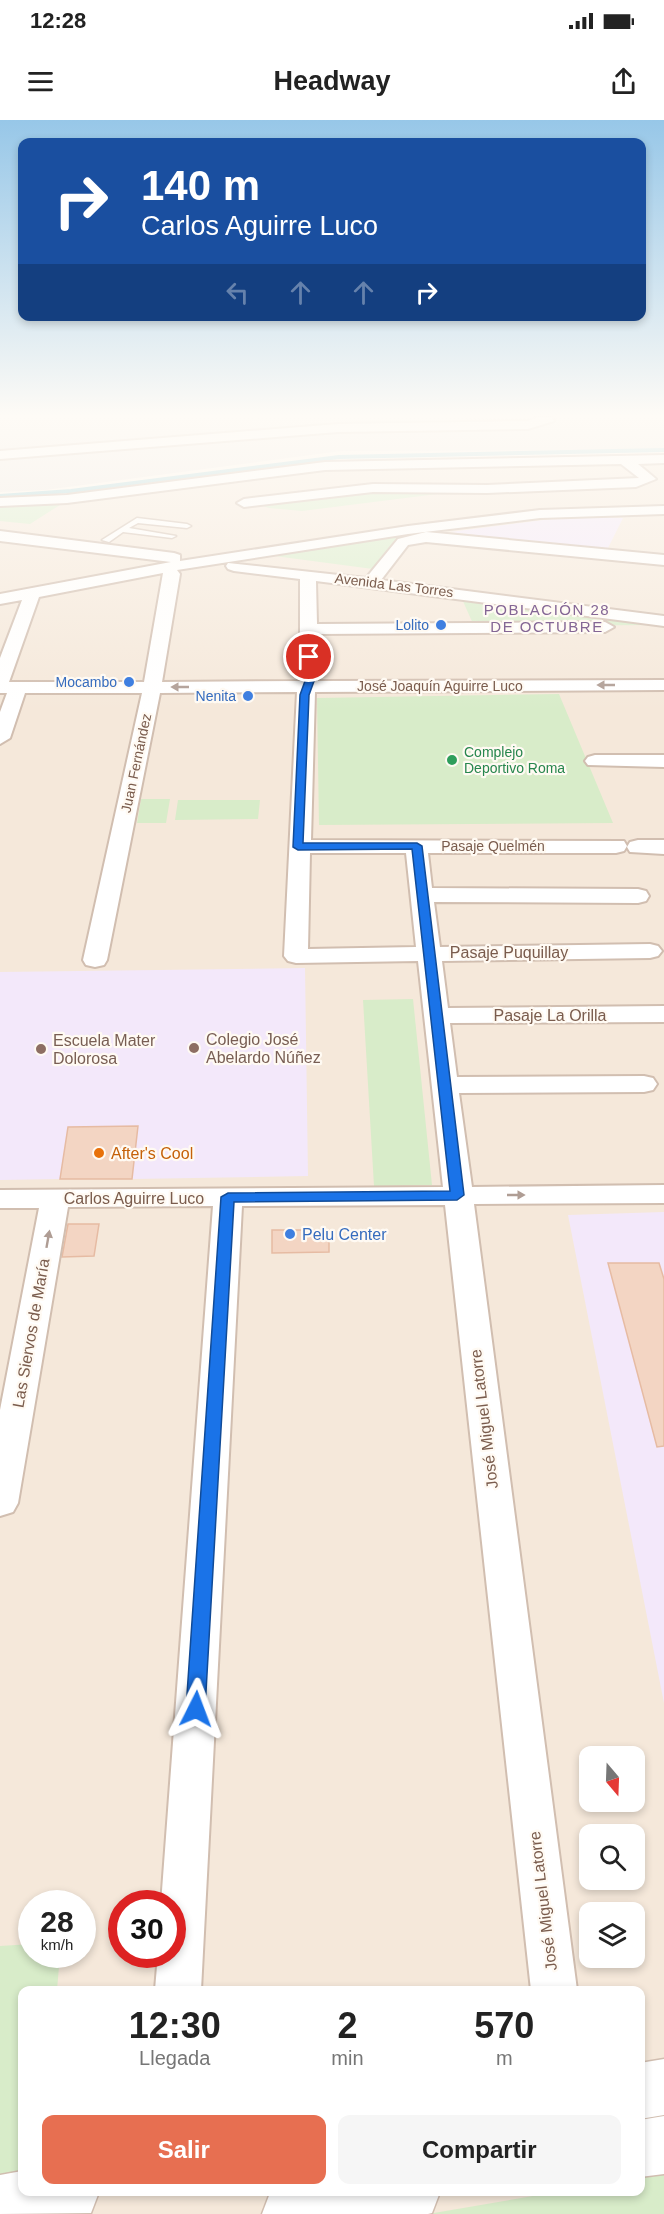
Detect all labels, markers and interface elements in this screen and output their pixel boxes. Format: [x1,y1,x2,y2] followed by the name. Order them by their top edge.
[30,8,86,33] text: 12:28
[24,65,57,98] icon: menu
[607,65,640,98] icon: share
[273,66,391,96] text: Headway
[42,162,120,240] icon: right
[141,162,260,209] text: 140 m
[141,211,378,241] text: Carlos Aguirre Luco
[221,276,254,309] icon: left
[284,276,317,309] icon: ahead
[347,276,380,309] icon: ahead
[410,276,443,309] icon: right
[334,570,454,600] street label: Avenida Las Torres
[484,601,610,635] district label: POBLACIÓN 28 DE OCTUBRE
[396,617,429,633] place label: Lolito
[434,618,448,632] marker: Lolito
[283,631,334,682] pin
[292,640,325,673] icon: arrive
[56,674,117,690] place label: Mocambo
[122,675,136,689] marker: Mocambo
[357,678,523,694] street label: José Joaquín Aguirre Luco
[596,681,615,690] one-way arrow
[170,682,189,692] one-way arrow
[196,688,236,704] place label: Nenita
[241,689,255,703] marker: Nenita
[118,712,154,814] street label: Juan Fernández
[464,744,565,776] place label: Complejo Deportivo Roma
[445,753,459,767] marker: Complejo Deportivo Roma
[441,838,545,854] street label: Pasaje Quelmén
[450,944,568,961] street label: Pasaje Puquillay
[494,1007,607,1024] street label: Pasaje La Orilla
[206,1031,321,1066] place label: Colegio José Abelardo Núñez
[53,1032,156,1067] place label: Escuela Mater Dolorosa
[187,1041,201,1055] marker: Colegio José Abelardo Núñez
[34,1042,48,1056] marker: Escuela Mater Dolorosa
[111,1145,193,1162] place label: After's Cool
[92,1146,106,1160] marker: After's Cool
[64,1190,204,1207] street label: Carlos Aguirre Luco
[506,1190,525,1200] one-way arrow
[302,1226,387,1243] place label: Pelu Center
[283,1227,297,1241] marker: Pelu Center
[44,1229,53,1248] one-way arrow
[10,1257,53,1409] street label: Las Siervos de María
[467,1348,501,1490] street label: José Miguel Latorre
[164,1677,228,1741] position arrow
[579,1746,645,1812] north arrow
[579,1746,645,1968] map controls
[579,1824,645,1890] button: search
[526,1830,560,1972] street label: José Miguel Latorre
[108,1890,186,1968] speed limit sign: 30
[579,1902,645,1968] button: layers
[40,1905,74,1938] text: 28
[41,1936,73,1953] text: km/h
[129,2005,221,2046] text: 12:30
[337,2005,357,2046] text: 2
[474,2005,534,2046] text: 570
[139,2047,210,2069] text: Llegada
[331,2047,364,2069] text: min
[496,2047,513,2069] text: m
[42,2115,326,2184] button: Salir
[338,2115,621,2184] button: Compartir

